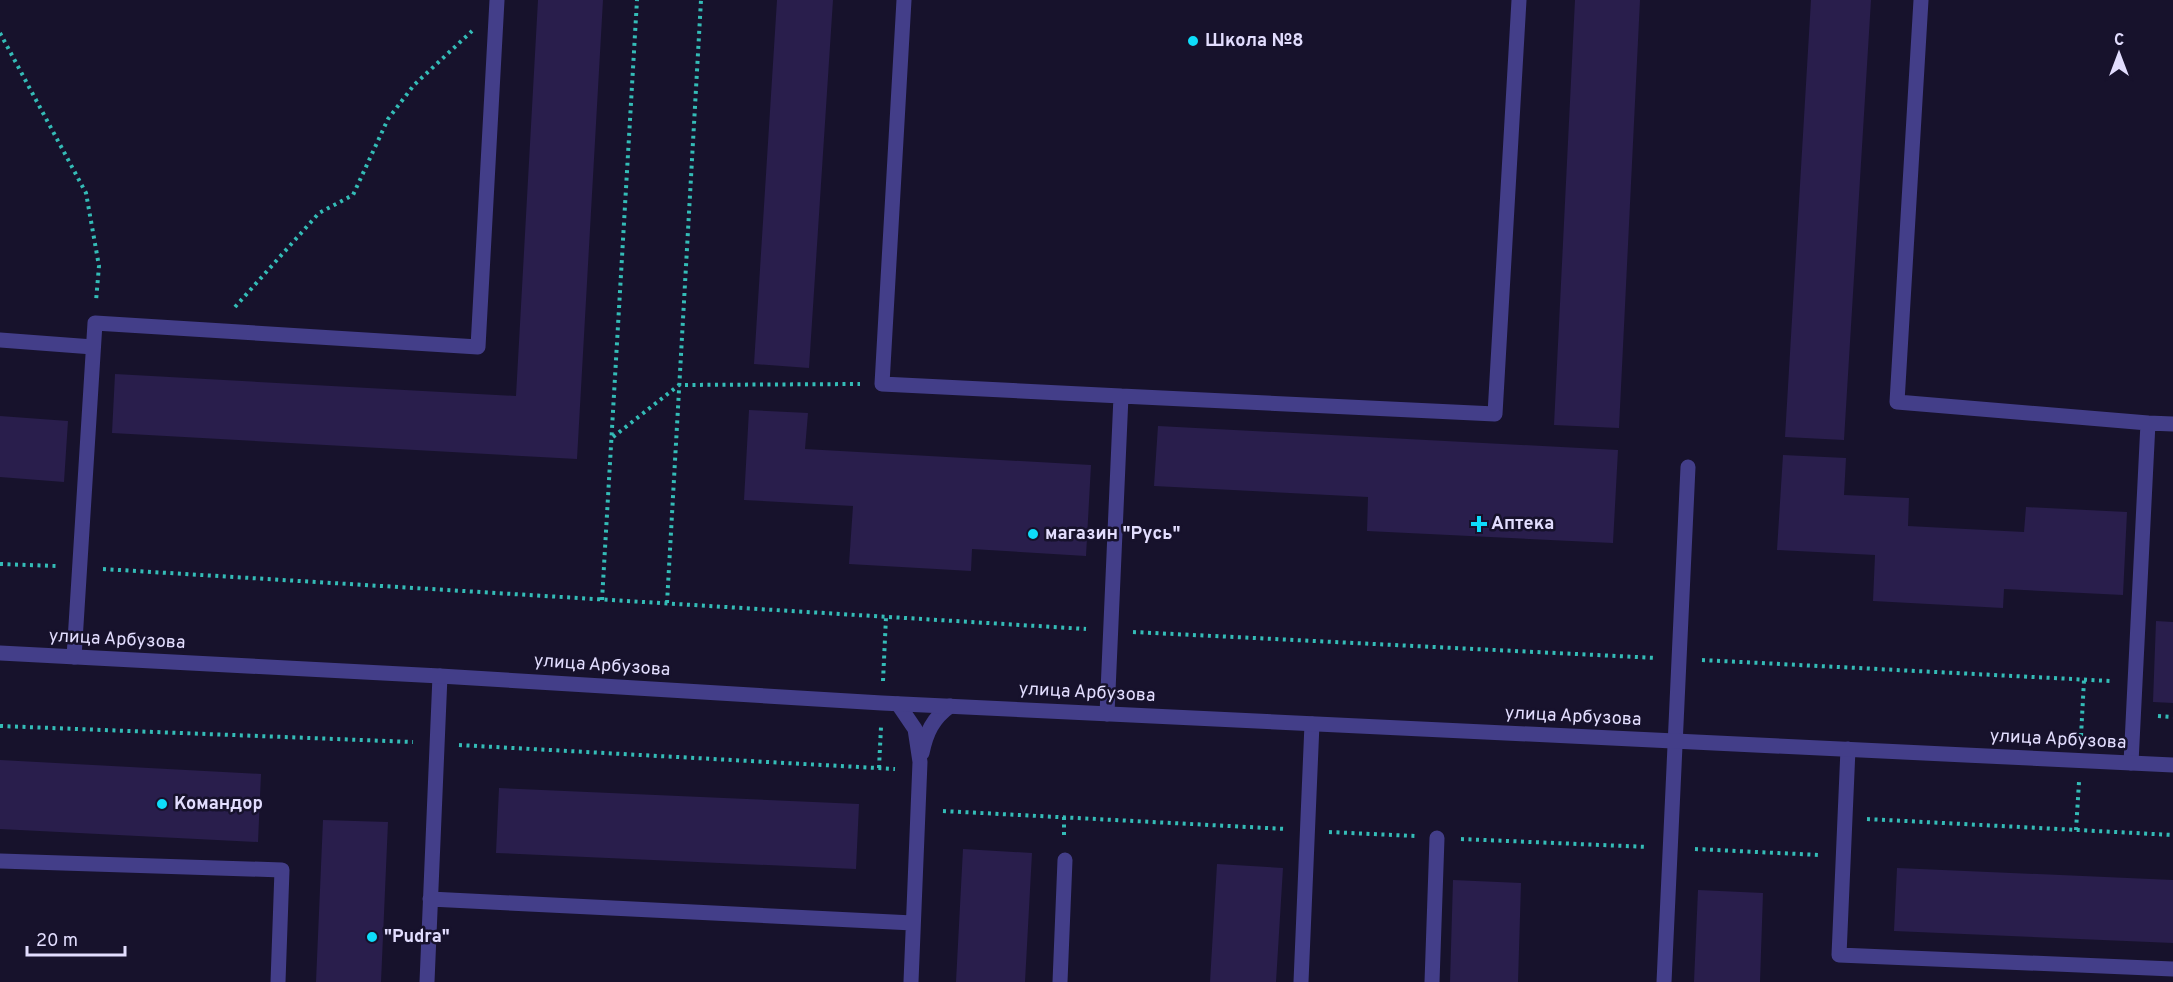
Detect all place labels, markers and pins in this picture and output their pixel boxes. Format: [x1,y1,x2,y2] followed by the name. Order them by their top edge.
[1205,30,1304,53] place label: Школа №8
[1186,34,1200,48] marker: Школа №8
[1491,513,1554,536] place label: Аптека
[1472,517,1486,531] marker: Аптека
[1045,523,1180,546] place label: магазин "Русь"
[1026,527,1040,541] marker: магазин "Русь"
[174,793,263,816] place label: Командор
[155,797,169,811] marker: Командор
[384,926,450,949] place label: "Pudra"
[365,930,379,944] marker: "Pudra"

